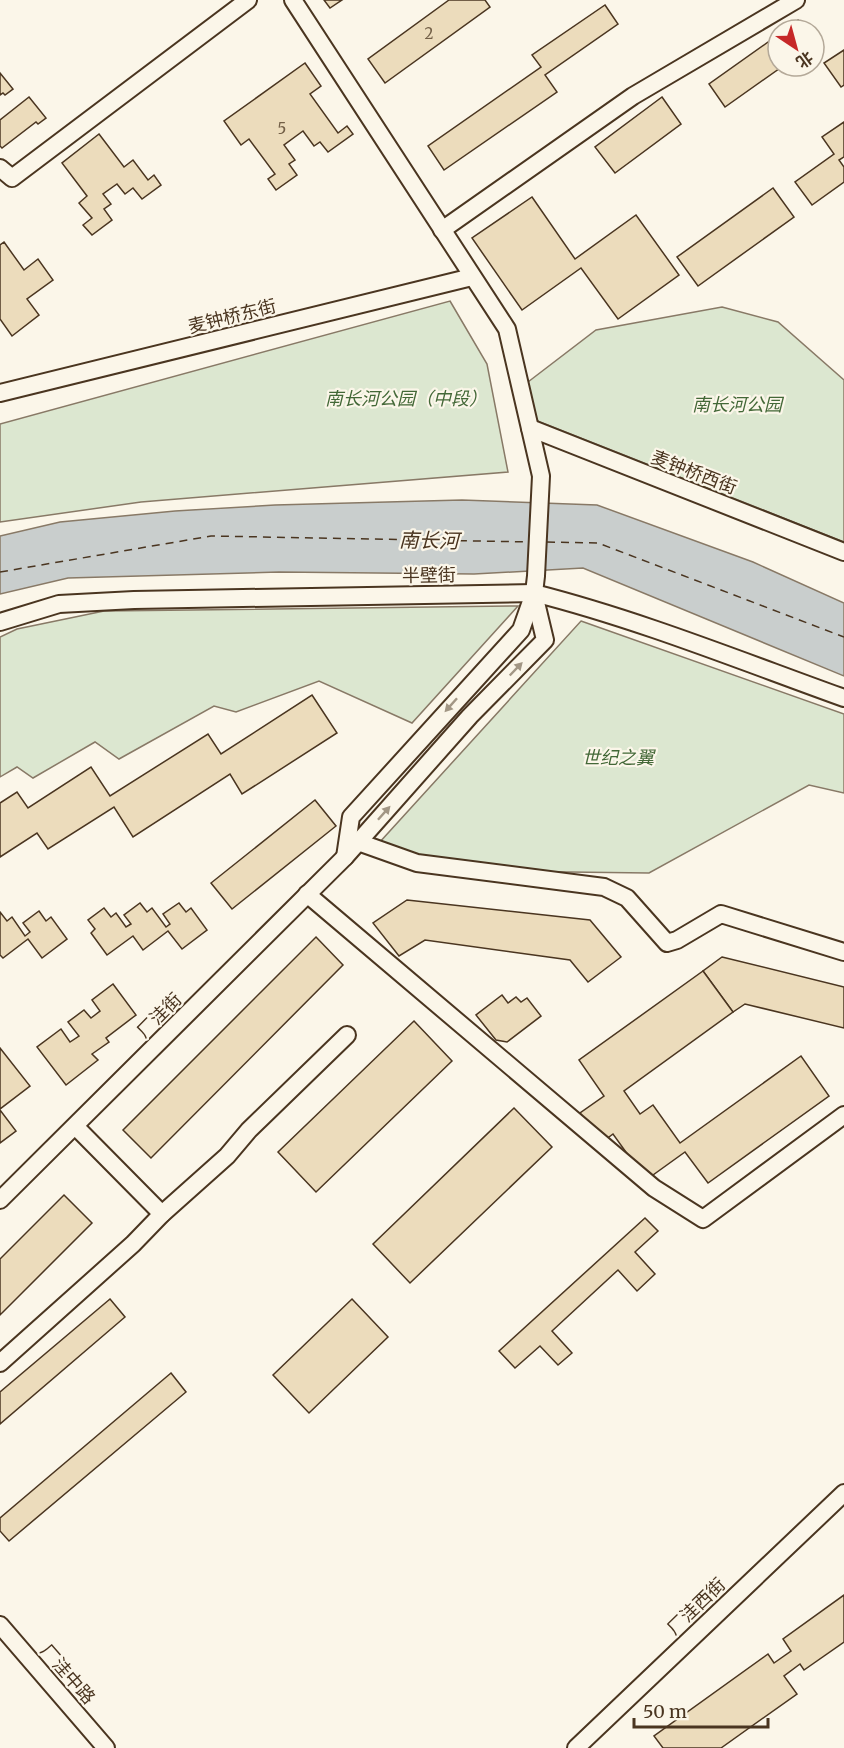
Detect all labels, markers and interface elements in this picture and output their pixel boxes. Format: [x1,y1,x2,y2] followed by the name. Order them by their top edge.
[766,18,826,78] north arrow
[425,24,434,43] house number: 2
[792,47,817,73] text: 北
[278,119,286,138] house number: 5
[186,294,278,338] street label: 麦钟桥东街
[325,387,487,410] park label: 南长河公园（中段）
[692,393,785,416] park label: 南长河公园
[648,445,740,499] street label: 麦钟桥西街
[399,527,463,553] water label: 南长河
[402,563,456,587] street label: 半壁街
[509,662,523,677] one-way arrow
[444,698,458,712] one-way arrow
[582,746,656,769] park label: 世纪之翼
[377,806,390,821] one-way arrow
[132,988,186,1042] street label: 厂洼街
[662,1573,730,1639] street label: 厂洼西街
[36,1639,100,1709] street label: 厂洼中路
[634,1691,768,1729] scale bar
[643,1700,687,1723] text: 50 m

